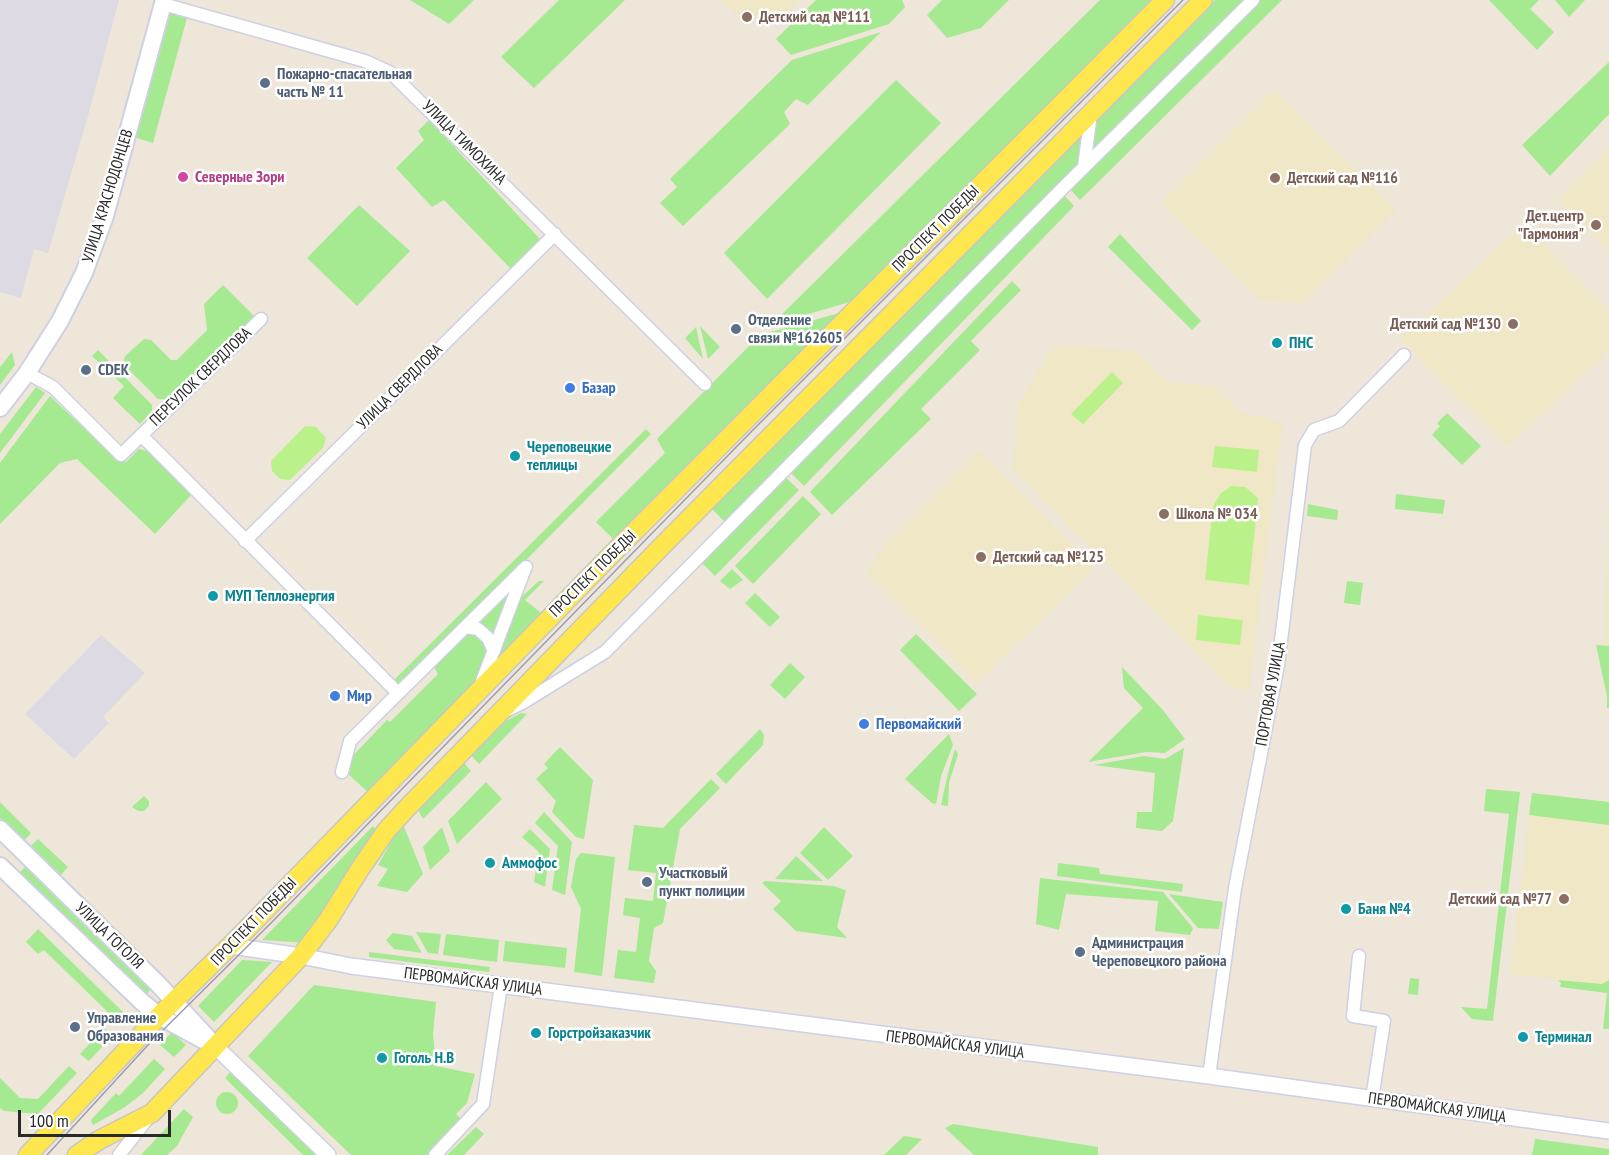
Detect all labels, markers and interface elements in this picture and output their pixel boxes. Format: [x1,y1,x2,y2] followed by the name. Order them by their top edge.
[759,7,870,27] place label: Детский сад №111
[740,10,754,24] marker: Детский сад №111
[277,64,412,102] place label: Пожарно-спасательная часть № 11
[258,76,272,90] marker: Пожарно-спасательная часть № 11
[418,97,510,189] street label: УЛИЦА ТИМОХИНА
[79,127,137,265] street label: УЛИЦА КРАСНОДОНЦЕВ
[195,167,285,187] place label: Северные Зори
[1287,168,1398,188] place label: Детский сад №116
[176,170,190,184] marker: Северные Зори
[1268,171,1282,185] marker: Детский сад №116
[889,182,983,276] street label: ПРОСПЕКТ ПОБЕДЫ
[1517,206,1584,244] place label: Дет.центр "Гармония"
[1589,218,1603,232] marker: Дет.центр "Гармония"
[748,310,843,348] place label: Отделение связи №162605
[1390,314,1501,334] place label: Детский сад №130
[1506,317,1520,331] marker: Детский сад №130
[729,322,743,336] marker: Отделение связи №162605
[146,324,256,430] street label: ПЕРЕУЛОК СВЕРДЛОВА
[1289,333,1313,353] place label: ПНС
[1270,336,1284,350] marker: ПНС
[353,340,447,434] street label: УЛИЦА СВЕРДЛОВА
[98,360,129,380] place label: CDEK
[79,363,93,377] marker: CDEK
[582,378,616,398] place label: Базар
[563,381,577,395] marker: Базар
[527,437,612,475] place label: Череповецкие теплицы
[508,449,522,463] marker: Череповецкие теплицы
[1176,504,1258,524] place label: Школа № 034
[1157,507,1171,521] marker: Школа № 034
[546,527,640,621] street label: ПРОСПЕКТ ПОБЕДЫ
[993,547,1104,567] place label: Детский сад №125
[974,550,988,564] marker: Детский сад №125
[225,586,335,606] place label: МУП Теплоэнергия
[206,589,220,603] marker: МУП Теплоэнергия
[1252,640,1290,748] street label: ПОРТОВАЯ УЛИЦА
[347,686,372,706] place label: Мир
[328,689,342,703] marker: Мир
[876,714,961,734] place label: Первомайский
[857,717,871,731] marker: Первомайский
[502,853,557,873] place label: Аммофос
[483,856,497,870] marker: Аммофос
[659,863,745,901] place label: Участковый пункт полиции
[207,874,301,970] street label: ПРОСПЕКТ ПОБЕДЫ
[640,875,654,889] marker: Участковый пункт полиции
[1449,889,1552,909] place label: Детский сад №77
[1557,892,1571,906] marker: Детский сад №77
[71,899,147,973] street label: УЛИЦА ГОГОЛЯ
[1358,899,1411,919] place label: Баня №4
[1339,902,1353,916] marker: Баня №4
[1092,933,1227,971] place label: Администрация Череповецкого района
[1073,945,1087,959] marker: Администрация Череповецкого района
[403,964,543,1000] street label: ПЕРВОМАЙСКАЯ УЛИЦА
[87,1008,164,1046] place label: Управление Образования
[68,1020,82,1034] marker: Управление Образования
[548,1023,651,1043] place label: Горстройзаказчик
[529,1026,543,1040] marker: Горстройзаказчик
[885,1027,1025,1063] street label: ПЕРВОМАЙСКАЯ УЛИЦА
[1535,1027,1592,1047] place label: Терминал
[1516,1030,1530,1044] marker: Терминал
[394,1048,454,1068] place label: Гоголь Н.В
[375,1051,389,1065] marker: Гоголь Н.В
[1367,1089,1507,1127] street label: ПЕРВОМАЙСКАЯ УЛИЦА
[21,1098,174,1136] scale bar
[29,1109,69,1132] text: 100 m

